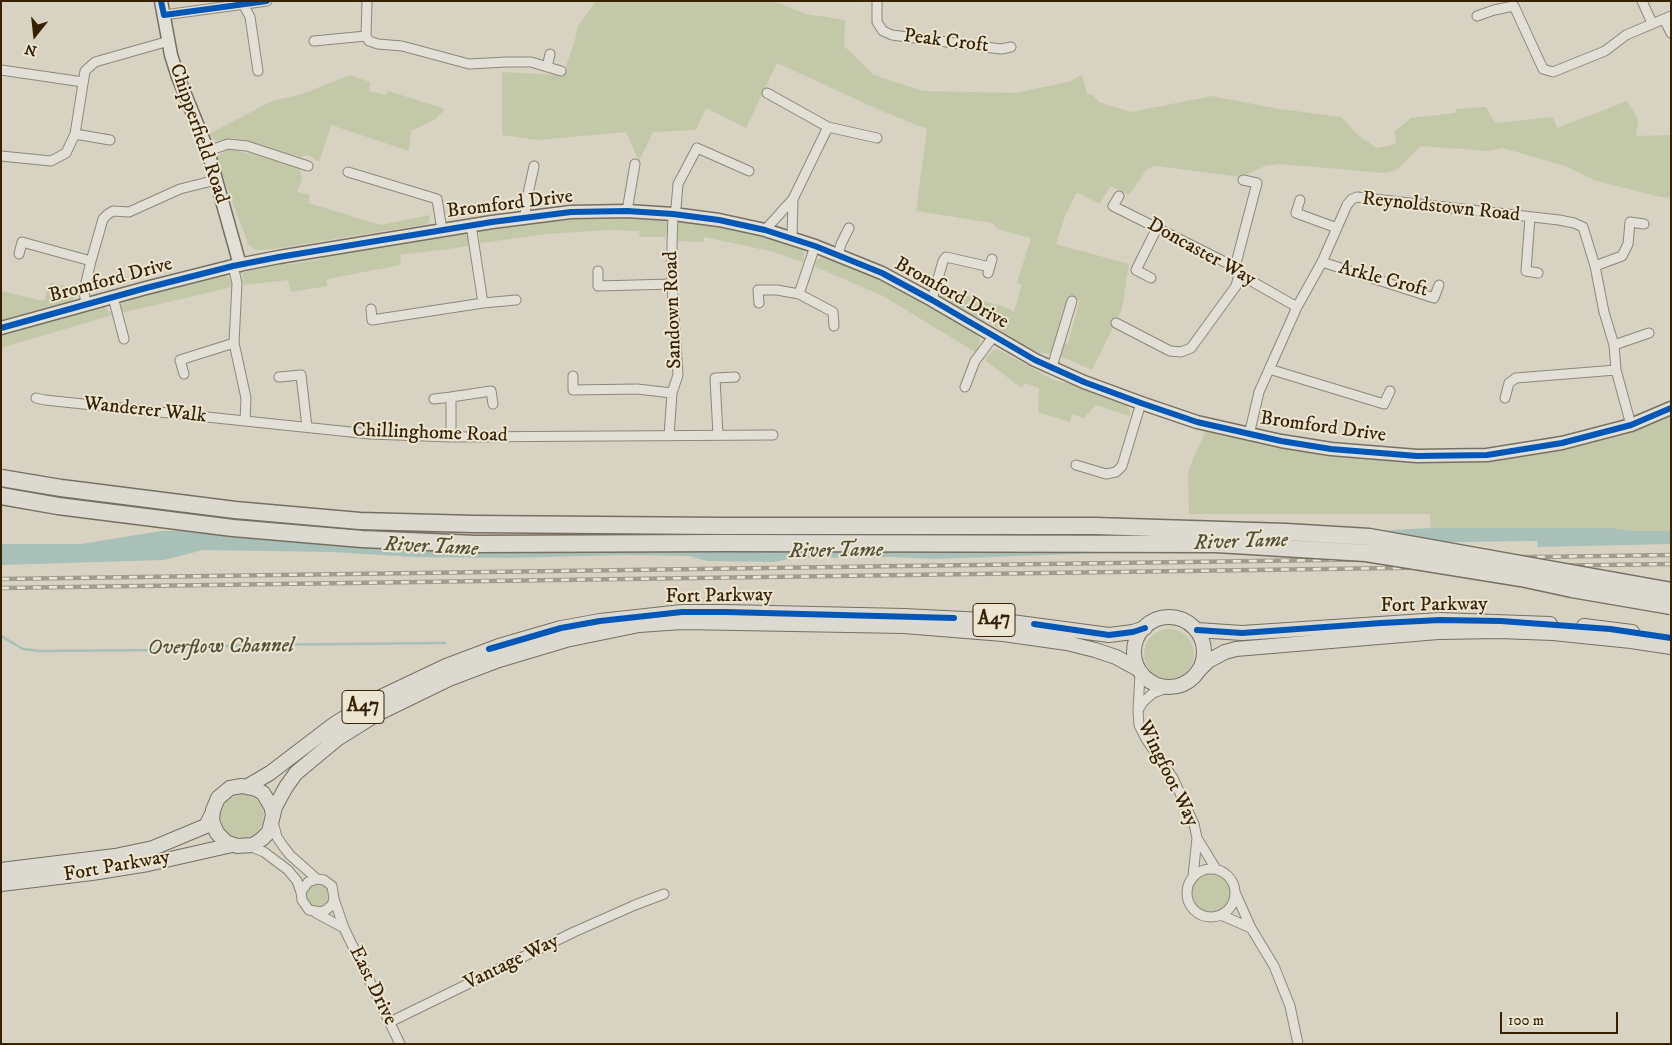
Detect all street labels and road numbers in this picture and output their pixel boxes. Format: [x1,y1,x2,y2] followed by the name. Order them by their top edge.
[902,25,990,59] street label: Peak Croft
[163,61,233,207] street label: Chipperfield Road
[446,185,574,225] street label: Bromford Drive
[1361,188,1521,228] street label: Reynoldstown Road
[1143,213,1259,293] street label: Doncaster Way
[660,251,688,369] street label: Sandown Road
[47,253,175,309] street label: Bromford Drive
[890,253,1012,335] street label: Bromford Drive
[1336,257,1430,303] street label: Arkle Croft
[82,393,208,429] street label: Wanderer Walk
[1259,407,1387,449] street label: Bromford Drive
[352,419,508,449] street label: Chillinghome Road
[665,584,773,610] street label: Fort Parkway
[1380,593,1488,619] street label: Fort Parkway
[973,604,1015,636] road number: A47
[342,690,384,724] road number: A47
[1131,717,1203,831] street label: Wingfoot Way
[62,846,172,888] street label: Fort Parkway
[461,930,563,996] street label: Vantage Way
[343,943,401,1029] street label: East Drive

